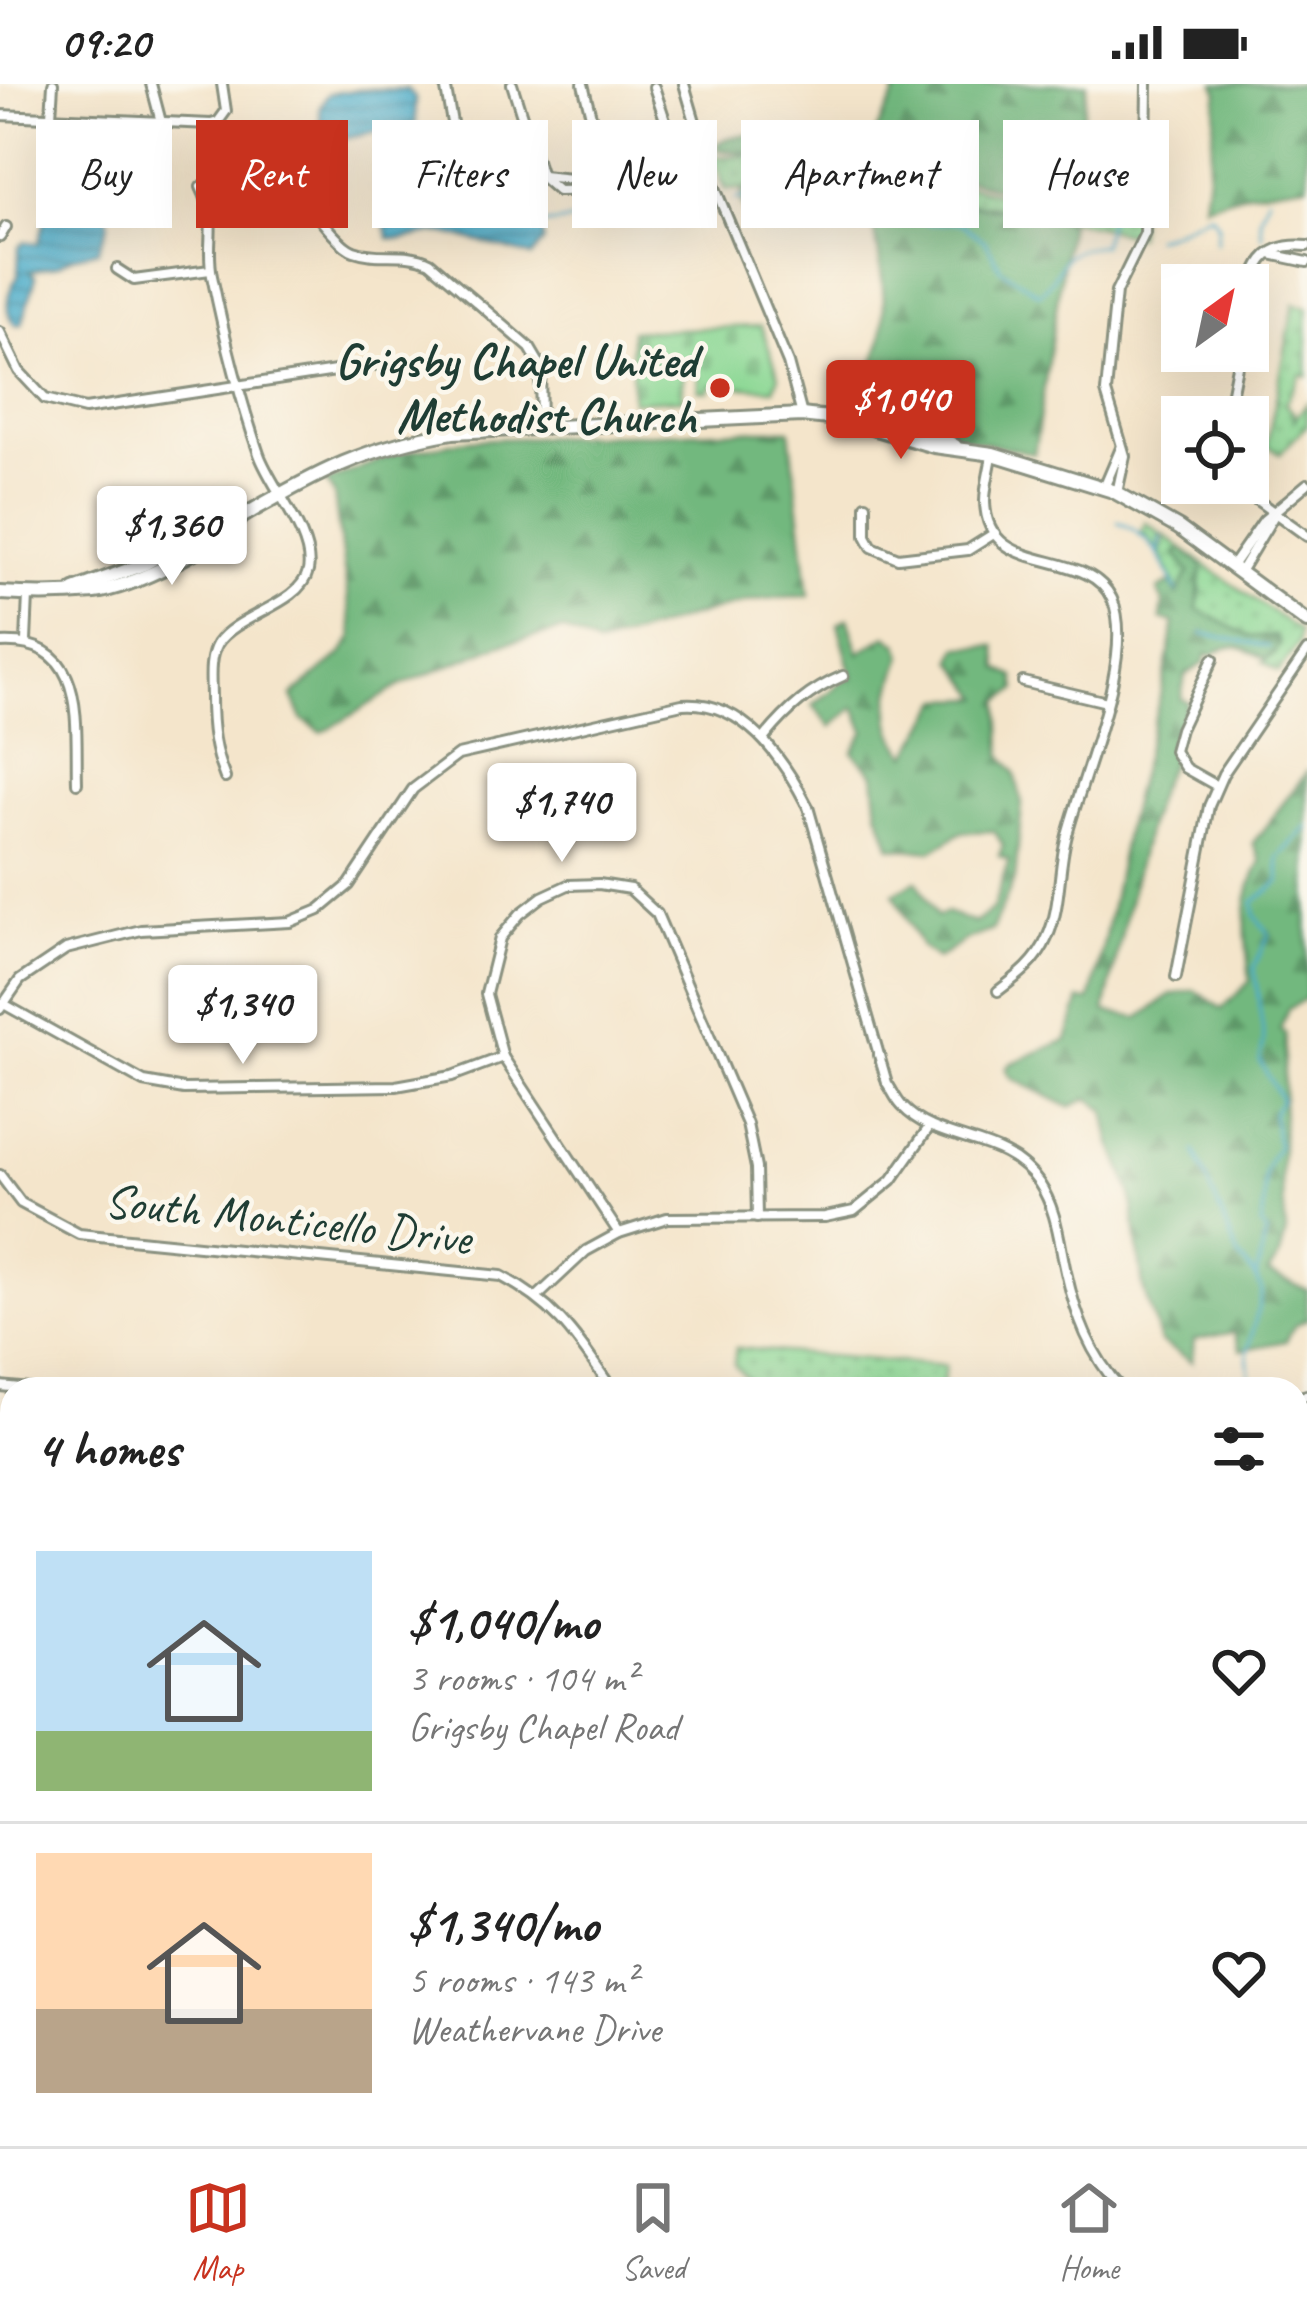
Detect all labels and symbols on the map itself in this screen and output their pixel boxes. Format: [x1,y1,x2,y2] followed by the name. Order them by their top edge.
[1161,264,1269,372] north arrow
[335,331,704,446] place label: Grigsby Chapel United Methodist Church
[803,360,999,462] pin: $1,040
[707,375,733,401] marker: Grigsby Chapel United Methodist Church
[74,486,270,588] pin: $1,360
[464,763,660,865] pin: $1,740
[145,965,341,1067] pin: $1,340
[102,1170,477,1268] street label: South Monticello Drive

